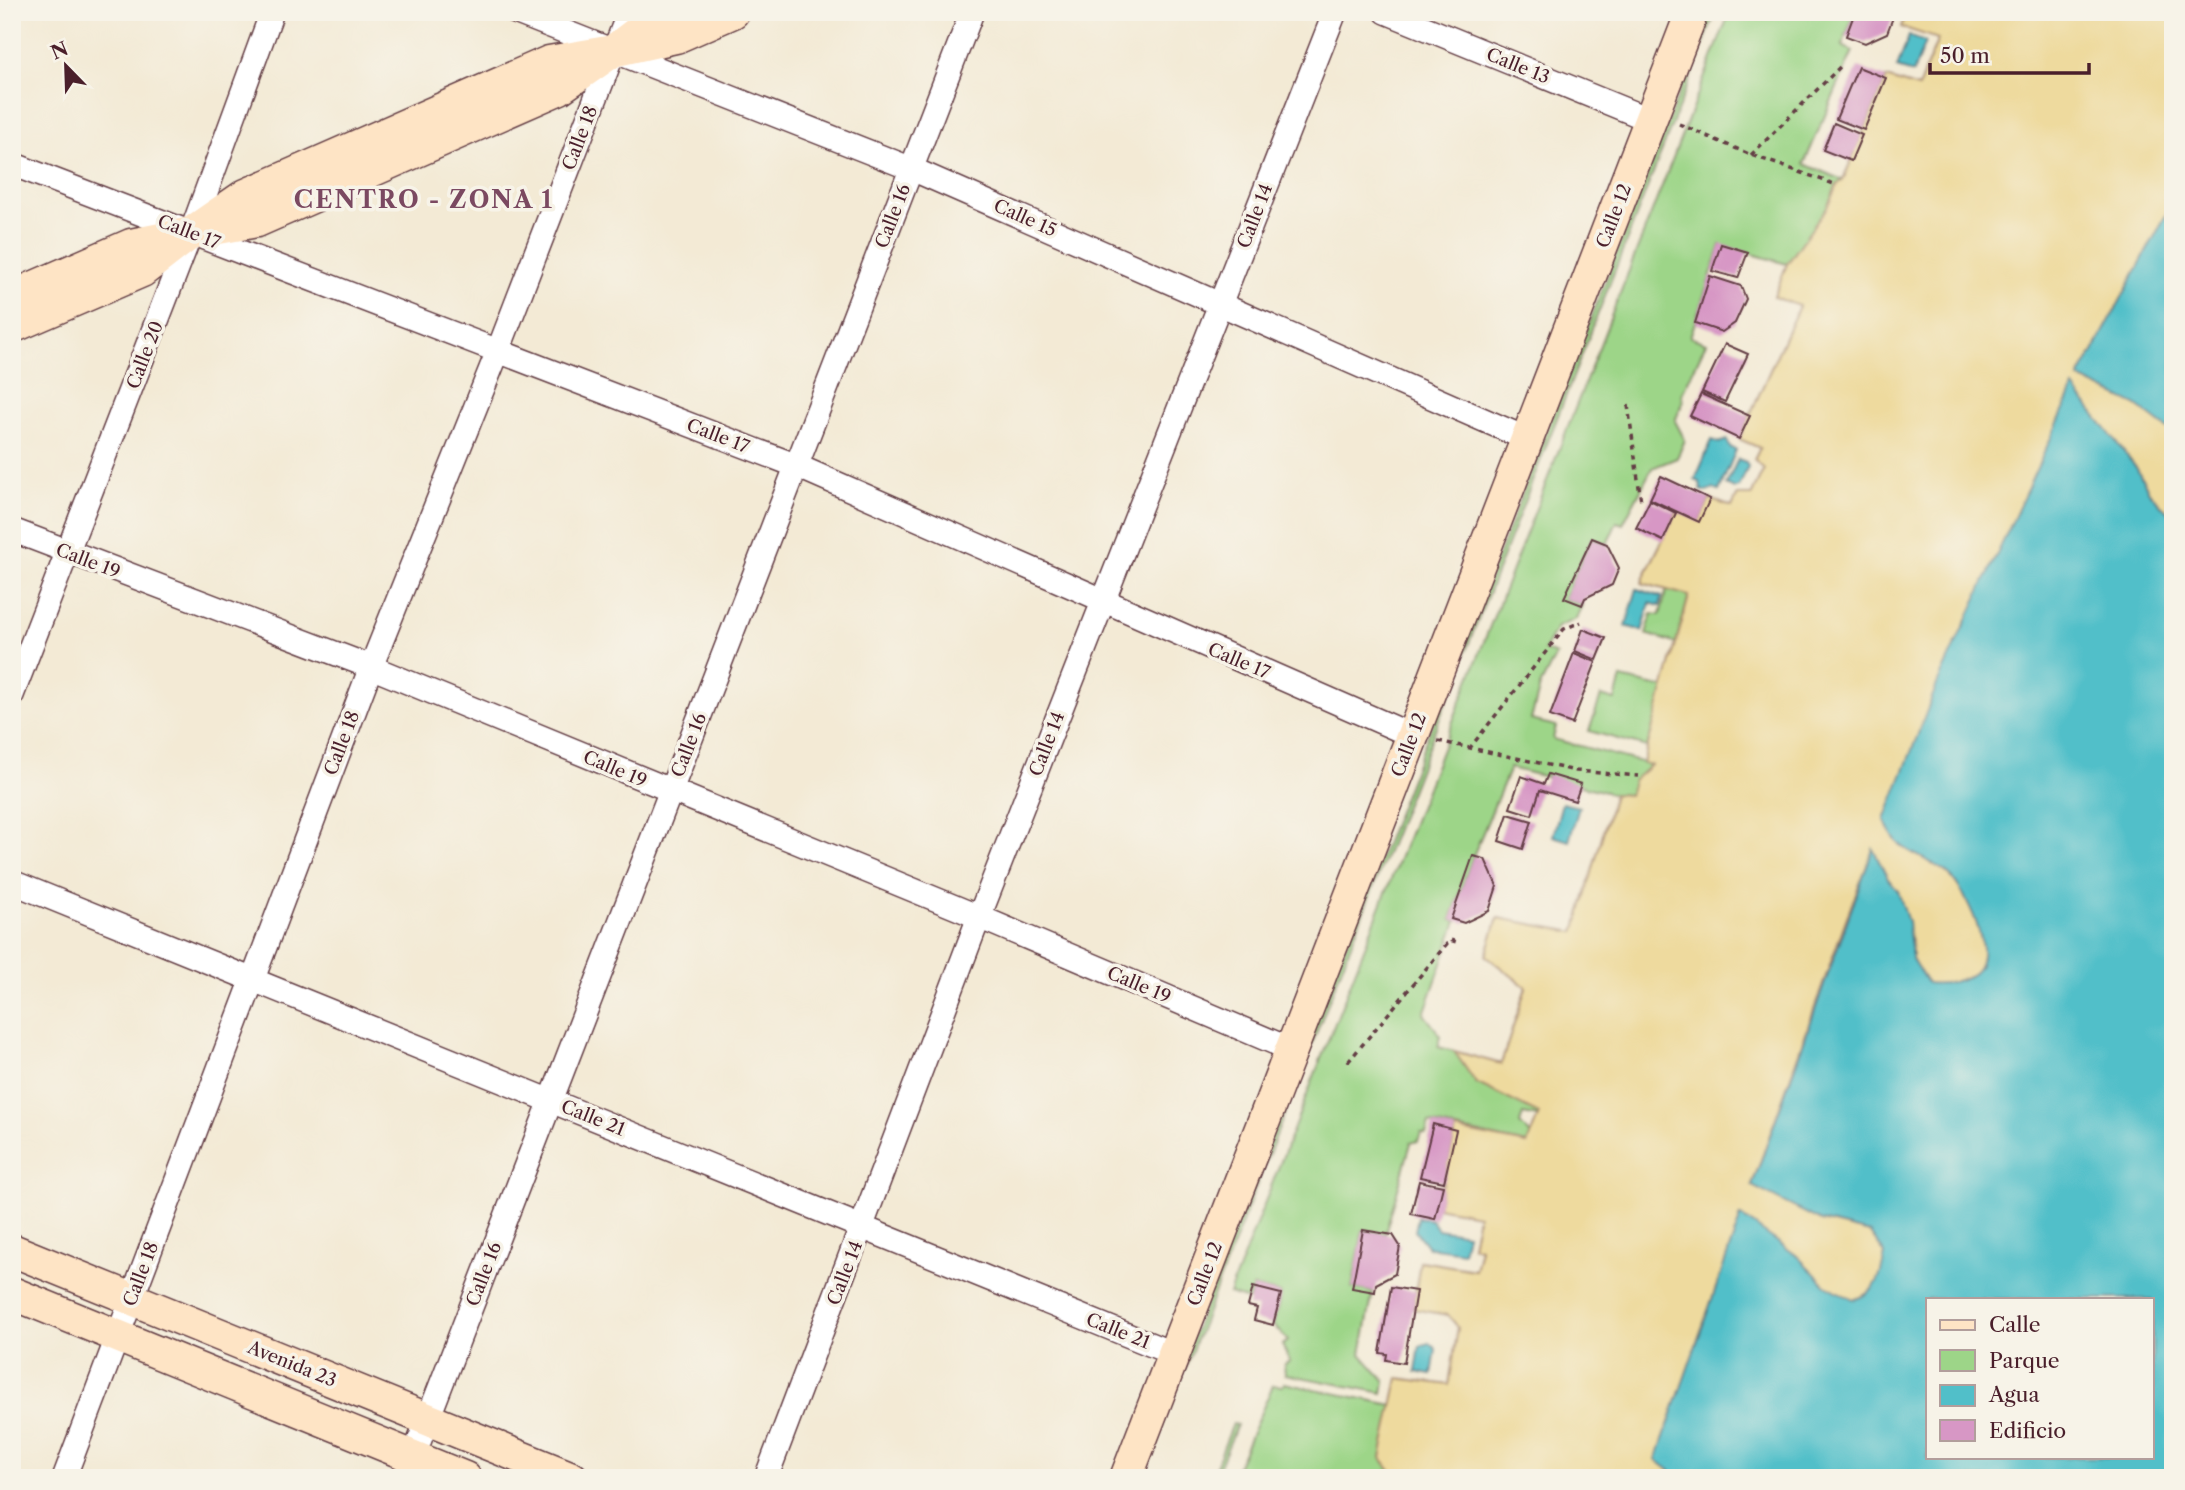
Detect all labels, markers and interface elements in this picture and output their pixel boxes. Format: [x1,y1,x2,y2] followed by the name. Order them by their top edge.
[32,32,102,102] north arrow
[1930,32,2089,76] scale bar
[47,37,72,65] text: N
[1483,43,1553,89] street label: Calle 13
[1940,43,1990,68] text: 50 m
[558,103,602,173] street label: Calle 18
[871,181,915,251] street label: Calle 16
[1233,181,1277,251] street label: Calle 14
[1592,181,1636,251] street label: Calle 12
[294,185,554,214] district label: CENTRO - ZONA 1
[990,194,1060,242] street label: Calle 15
[155,210,224,254] street label: Calle 17
[122,318,168,392] street label: Calle 20
[684,414,753,458] street label: Calle 17
[53,539,123,583] street label: Calle 19
[1205,638,1274,684] street label: Calle 17
[320,708,364,778] street label: Calle 18
[1025,709,1069,779] street label: Calle 14
[667,710,711,780] street label: Calle 16
[1387,710,1431,780] street label: Calle 12
[580,746,650,792] street label: Calle 19
[1104,962,1174,1008] street label: Calle 19
[558,1095,629,1141] street label: Calle 21
[823,1238,867,1308] street label: Calle 14
[119,1239,163,1309] street label: Calle 18
[462,1239,506,1309] street label: Calle 16
[1183,1239,1227,1309] street label: Calle 12
[1926,1298,2154,1458] legend
[1083,1308,1154,1354] street label: Calle 21
[1989,1312,2041,1337] text: Calle
[244,1336,340,1392] street label: Avenida 23
[1989,1348,2060,1373] text: Parque
[1988,1382,2041,1407] text: Agua
[1989,1418,2066,1443] text: Edificio

